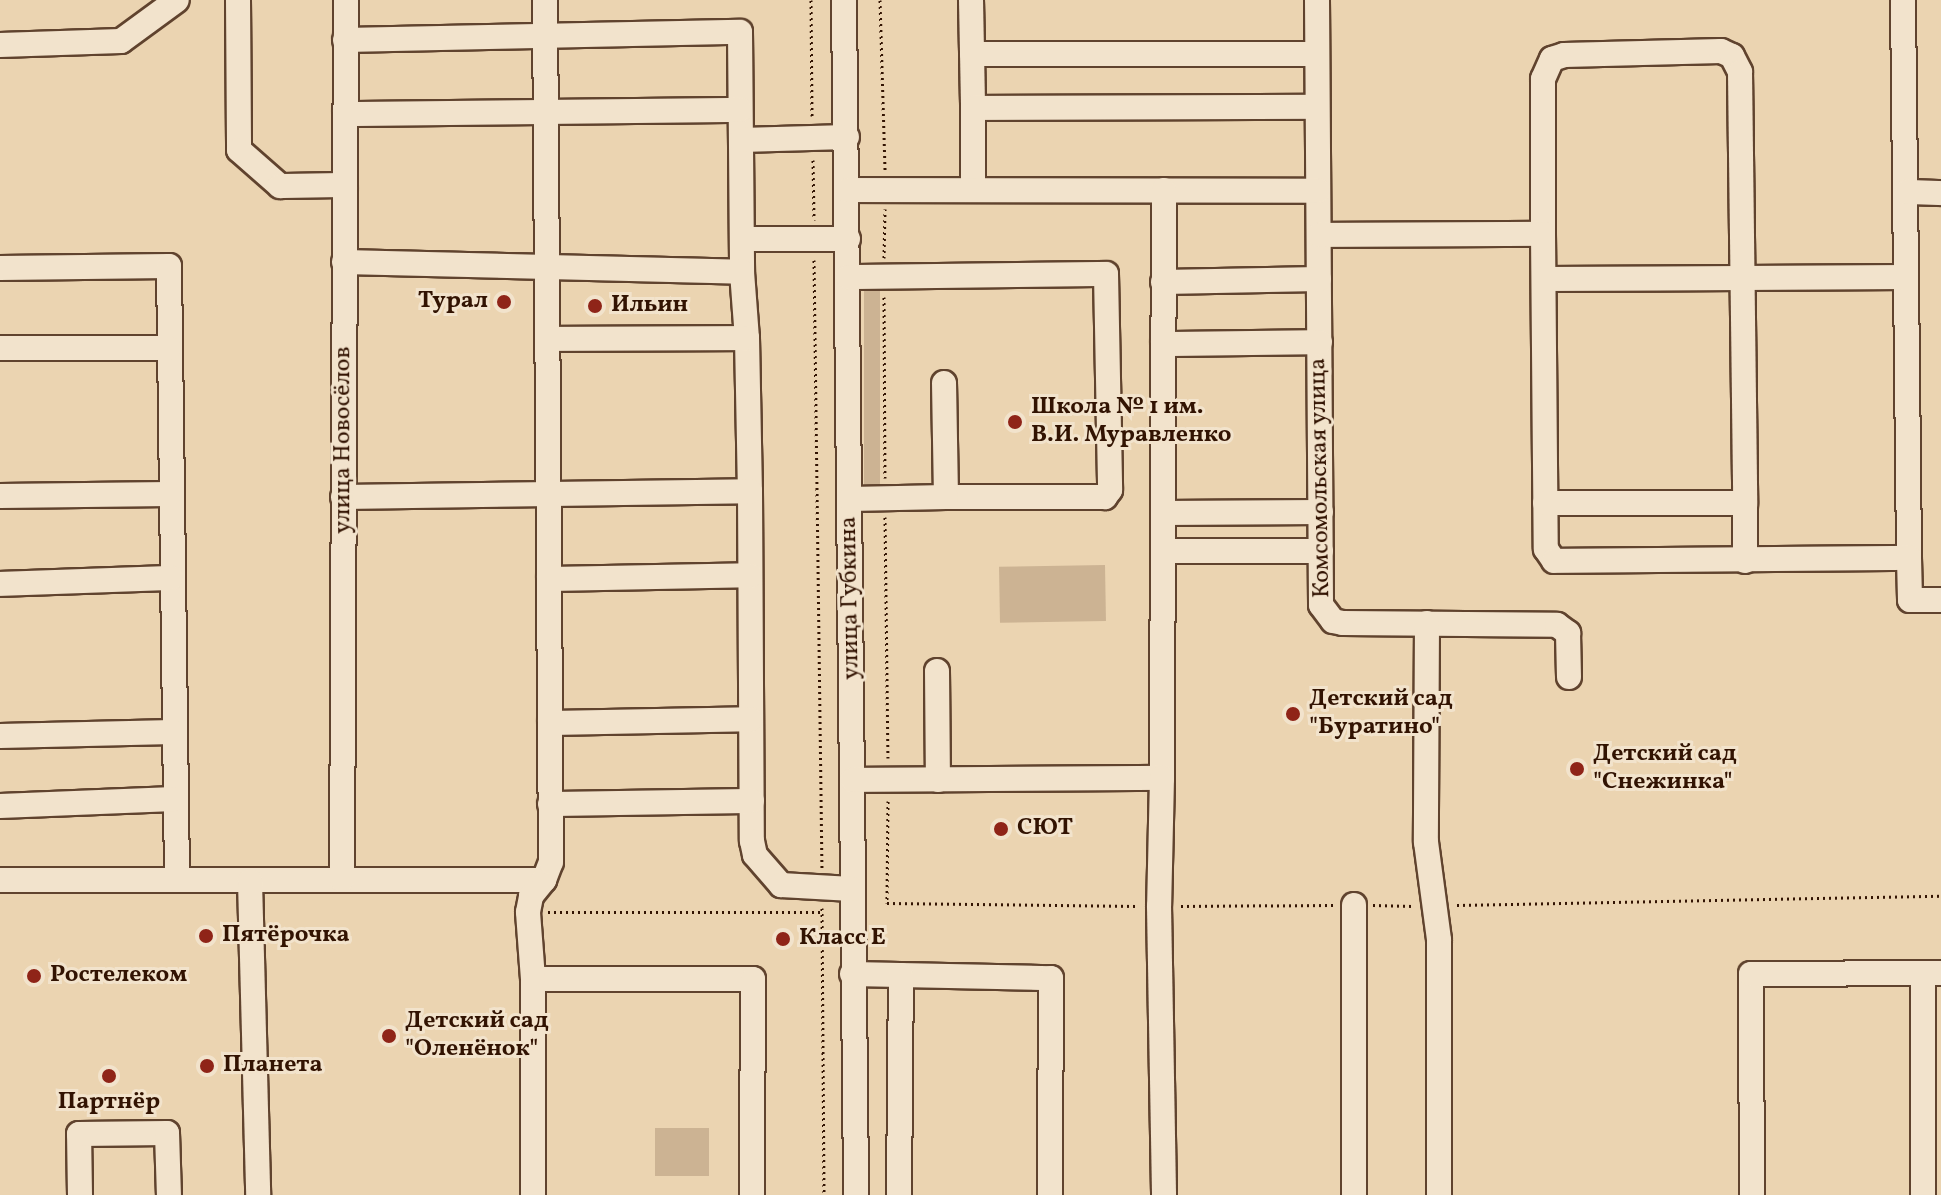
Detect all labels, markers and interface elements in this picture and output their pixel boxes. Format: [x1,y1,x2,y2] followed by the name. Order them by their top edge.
[418,288,488,316] place label: Турал
[611,292,688,320] place label: Ильин
[495,293,513,311] marker: Турал
[586,297,604,315] marker: Ильин
[330,346,358,534] street label: улица Новосёлов
[1305,357,1337,599] street label: Комсомольская улица
[1031,394,1231,450] place label: Школа № 1 им. В.И. Муравленко
[1006,413,1024,431] marker: Школа № 1 им. В.И. Муравленко
[835,516,867,680] street label: улица Губкина
[1309,686,1453,742] place label: Детский сад "Буратино"
[1284,705,1302,723] marker: Детский сад "Буратино"
[1593,741,1737,797] place label: Детский сад "Снежинка"
[1568,760,1586,778] marker: Детский сад "Снежинка"
[1017,815,1073,843] place label: СЮТ
[992,820,1010,838] marker: СЮТ
[222,922,350,950] place label: Пятёрочка
[799,925,886,953] place label: Класс Е
[197,927,215,945] marker: Пятёрочка
[774,930,792,948] marker: Класс Е
[50,962,187,990] place label: Ростелеком
[25,967,43,985] marker: Ростелеком
[405,1008,549,1064] place label: Детский сад "Оленёнок"
[380,1027,398,1045] marker: Детский сад "Оленёнок"
[223,1052,323,1080] place label: Планета
[198,1057,216,1075] marker: Планета
[100,1067,118,1085] marker: Партнёр
[58,1089,160,1117] place label: Партнёр

